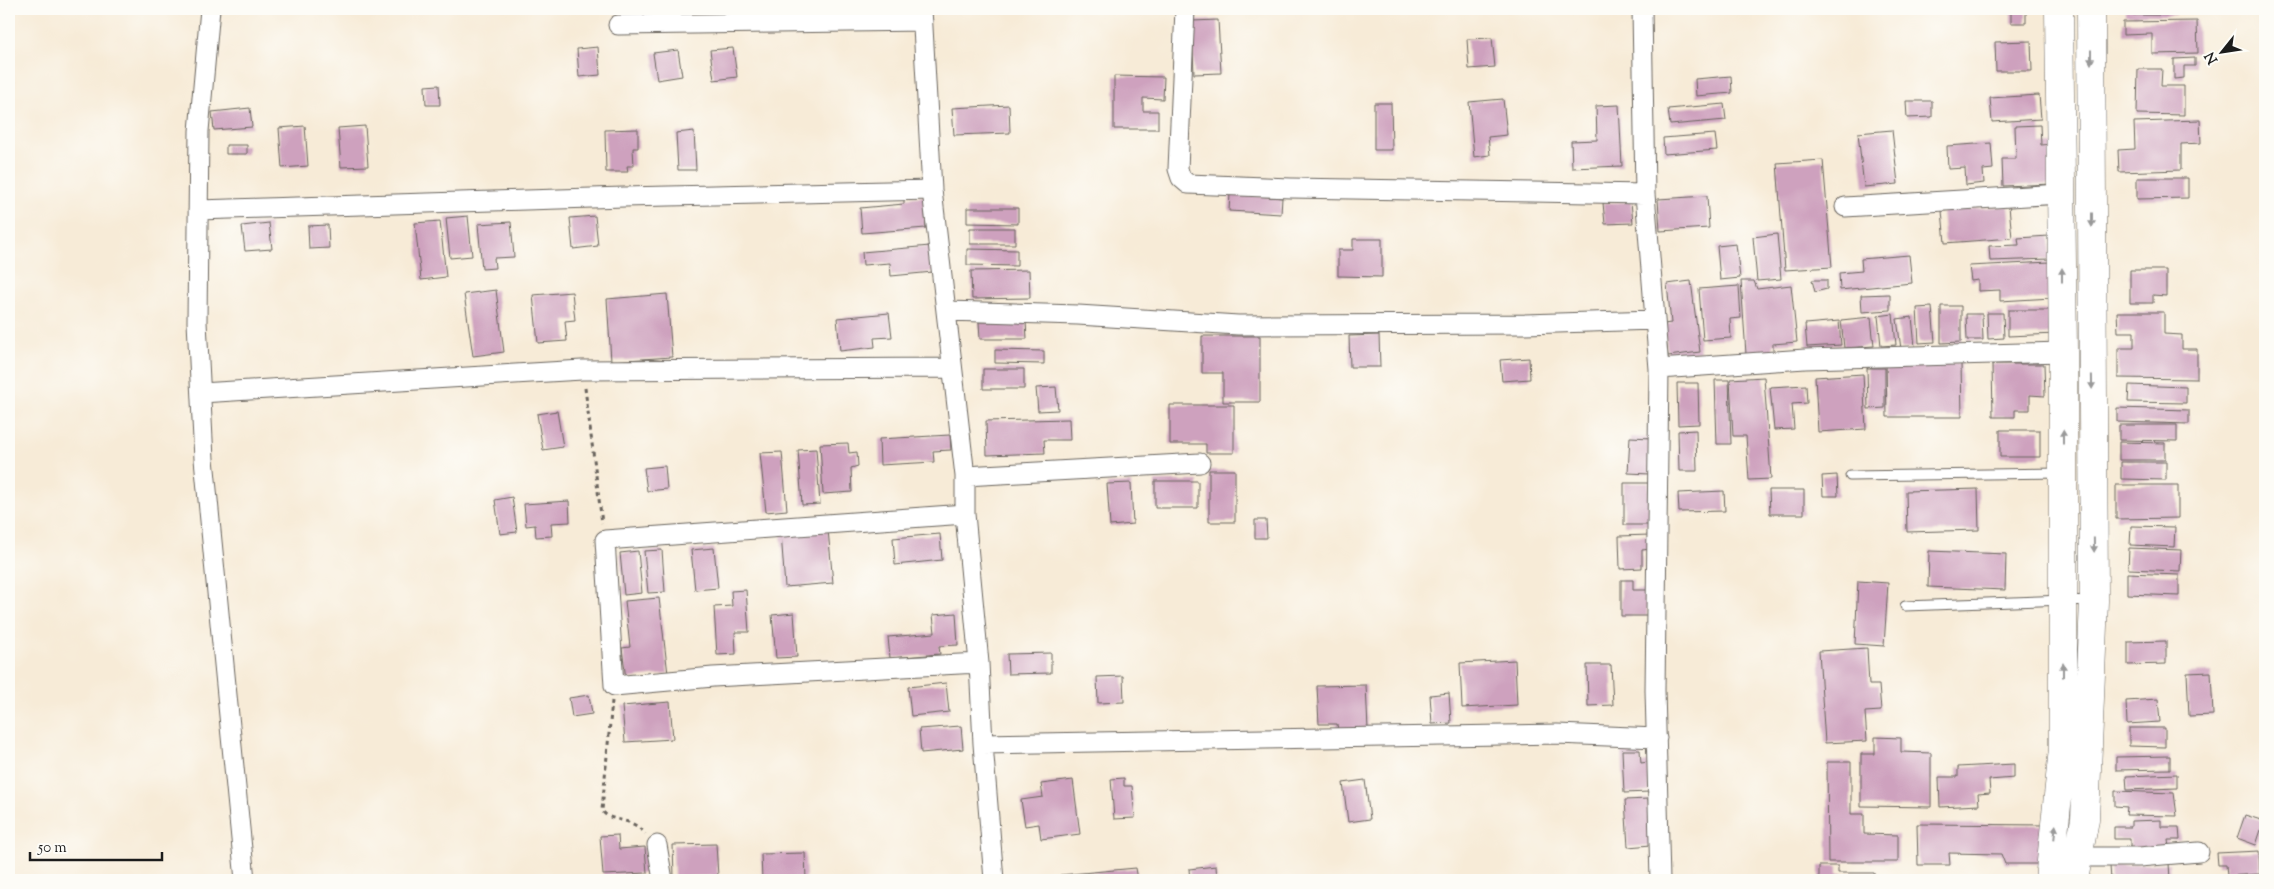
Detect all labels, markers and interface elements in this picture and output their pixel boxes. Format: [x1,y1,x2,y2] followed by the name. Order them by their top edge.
[2196,28,2246,78] north arrow
[2201,48,2224,67] text: N
[2087,50,2095,66] one-way arrow
[2088,212,2096,228] one-way arrow
[2058,267,2066,283] one-way arrow
[2088,375,2096,391] one-way arrow
[2059,429,2067,445] one-way arrow
[2090,537,2098,553] one-way arrow
[2059,662,2067,678] one-way arrow
[2051,824,2059,840] one-way arrow
[30,829,162,861] scale bar
[37,838,67,859] text: 50 m

